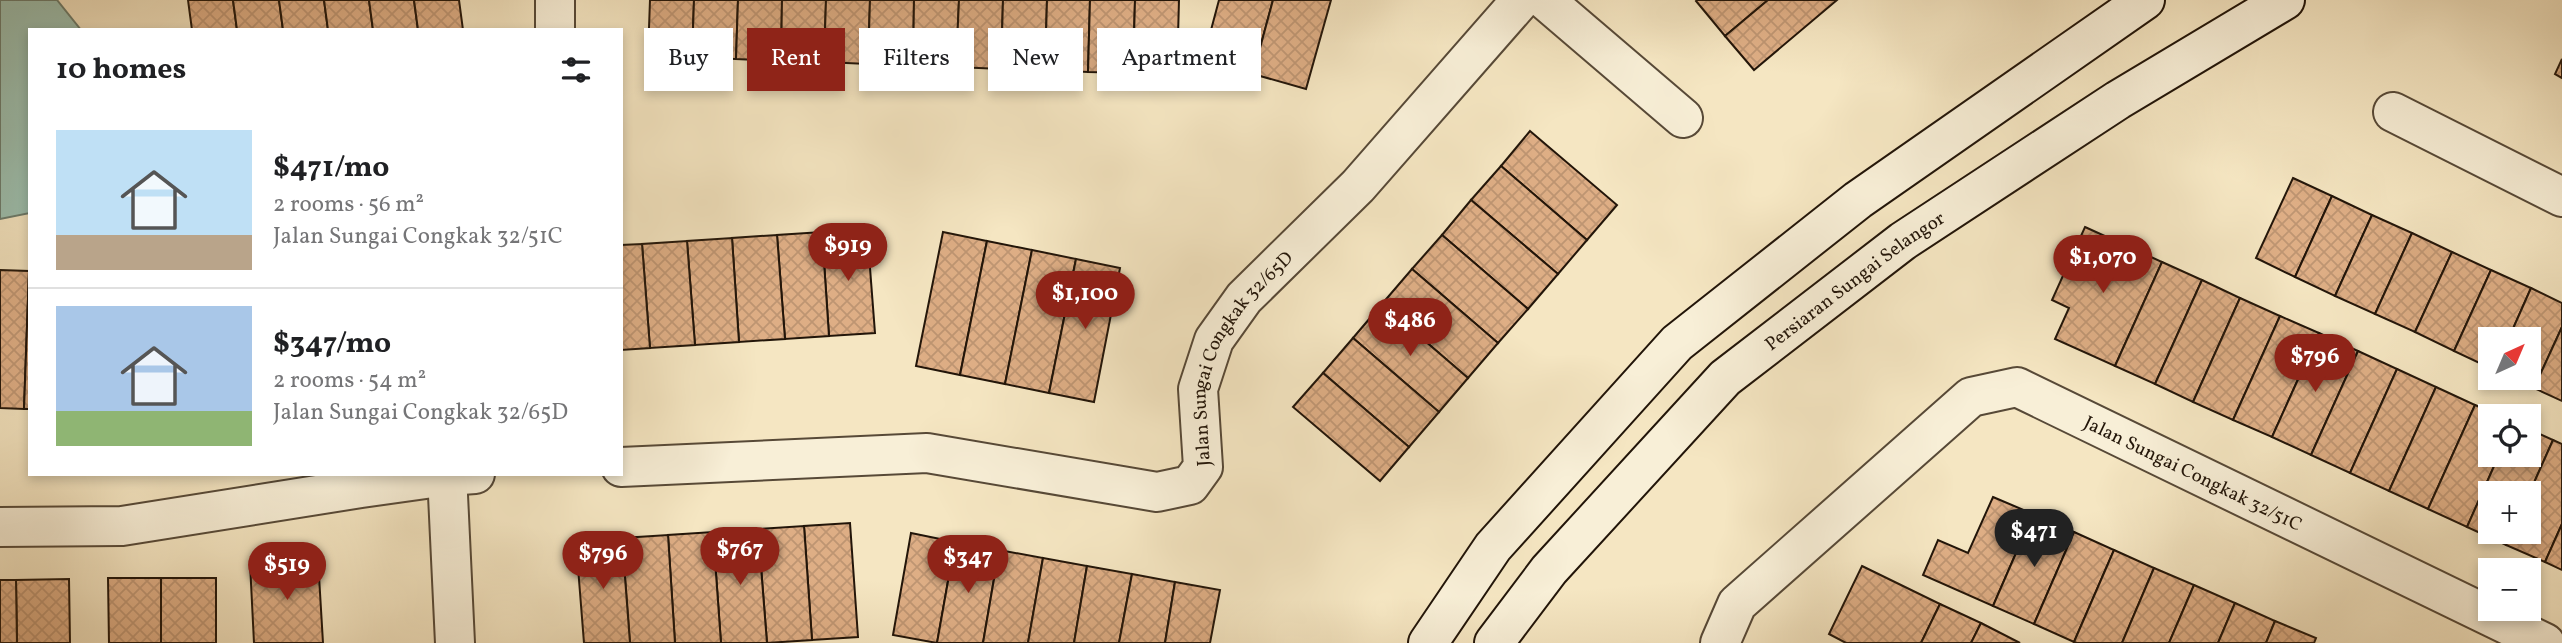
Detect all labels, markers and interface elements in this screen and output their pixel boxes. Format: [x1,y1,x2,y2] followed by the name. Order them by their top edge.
[644,28,733,91] chip: Buy
[747,28,845,91] chip: Rent
[859,28,974,91] chip: Filters
[988,28,1083,91] chip: New
[1097,28,1261,91] chip: Apartment
[56,49,186,91] text: 10 homes
[557,51,595,89] icon: filters
[273,147,389,189] text: $471/mo
[112,158,196,242] icon: home
[273,189,424,221] text: 2 rooms · 56 m²
[1760,206,1950,358] street label: Persiaran Sungai Selangor
[273,221,563,253] text: Jalan Sungai Congkak 32/51C
[807,224,889,283] pin: $919
[824,230,872,262] text: $919
[2046,236,2160,295] pin: $1,070
[2069,242,2137,274] text: $1,070
[1187,246,1300,467] street label: Jalan Sungai Congkak 32/65D
[1028,272,1142,331] pin: $1,100
[1052,278,1118,310] text: $1,100
[1369,298,1451,358] pin: $486
[1384,305,1436,337] text: $486
[273,323,391,365] text: $347/mo
[2478,327,2541,390] north arrow
[2478,327,2541,621] map controls
[112,334,196,418] icon: home
[2274,334,2356,394] pin: $796
[2290,341,2340,373] text: $796
[273,365,426,397] text: 2 rooms · 54 m²
[273,397,568,429] text: Jalan Sungai Congkak 32/65D
[2478,404,2541,467] button: locate
[2079,410,2306,538] street label: Jalan Sungai Congkak 32/51C
[2478,481,2541,544] button: +
[1993,510,2075,569] pin: $471
[2011,516,2057,548] text: $471
[699,528,781,587] pin: $767
[562,532,644,591] pin: $796
[716,534,764,566] text: $767
[927,536,1009,595] pin: $347
[578,538,628,570] text: $796
[246,542,328,602] pin: $519
[943,542,993,574] text: $347
[264,549,310,581] text: $519
[2478,558,2541,621] button: −

